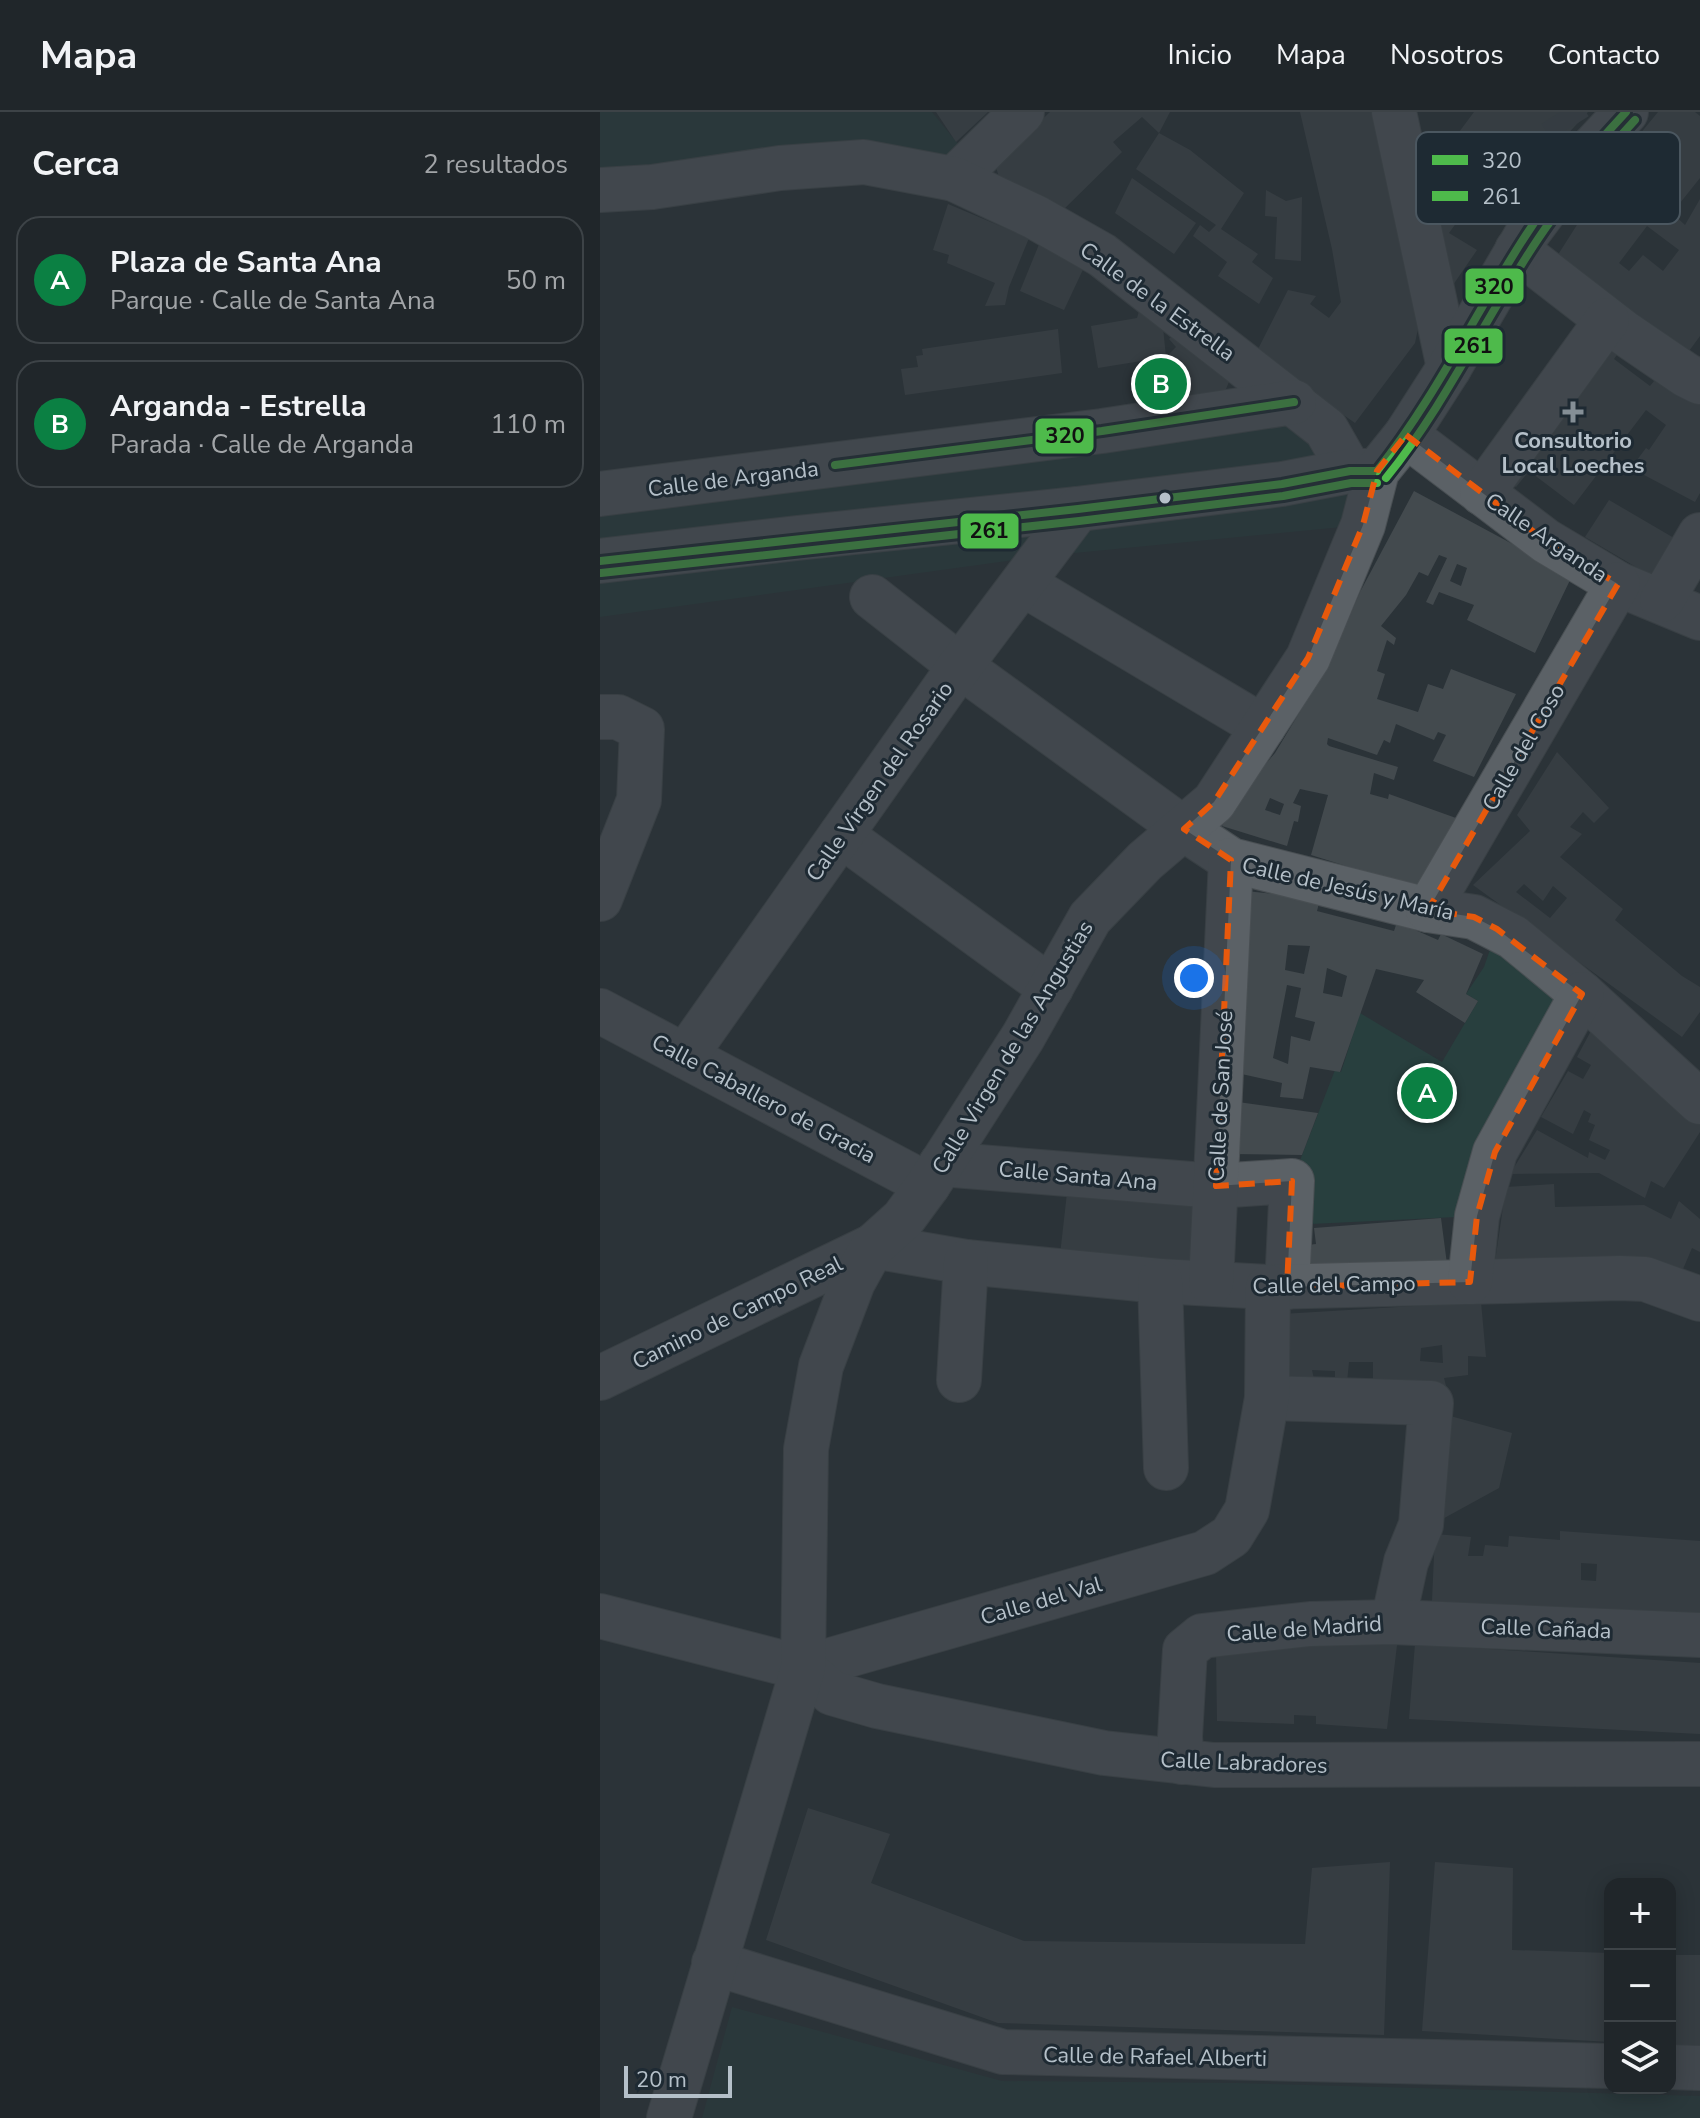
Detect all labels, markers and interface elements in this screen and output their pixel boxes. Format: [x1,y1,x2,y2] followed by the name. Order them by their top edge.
[40,30,137,81] text: Mapa
[1167,36,1232,74] text: Inicio
[1276,36,1346,74] text: Mapa
[1390,36,1504,74] text: Nosotros
[1548,36,1660,74] text: Contacto
[1416,132,1680,224] legend
[32,141,120,187] text: Cerca
[1482,146,1522,176] text: 320
[423,147,568,182] text: 2 resultados
[1482,182,1522,212] text: 261
[1074,235,1241,368] street label: Calle de la Estrella
[110,242,382,283] text: Plaza de Santa Ana
[50,263,70,298] text: A
[506,263,566,298] text: 50 m
[1464,267,1525,305] line badge: 320
[1474,272,1514,302] text: 320
[110,283,436,318] text: Parque · Calle de Santa Ana
[1443,327,1504,365] line badge: 261
[1453,331,1493,361] text: 261
[1135,354,1187,414] pin: B
[110,386,367,427] text: Arganda - Estrella
[1562,401,1584,423] marker: Consultorio Local Loeches
[51,407,69,442] text: B
[490,407,566,442] text: 110 m
[1034,417,1095,455] line badge: 320
[1045,421,1085,451] text: 320
[1501,426,1645,481] place label: Consultorio Local Loeches
[110,427,414,462] text: Parada · Calle de Arganda
[646,454,820,504] street label: Calle de Arganda
[1479,486,1614,590] street label: Calle Arganda
[1157,490,1173,506] unlabelled marker
[959,512,1020,550] line badge: 261
[969,516,1009,546] text: 261
[799,675,960,888] street label: Calle Virgen del Rosario
[1475,678,1572,817] street label: Calle del Coso
[1239,850,1457,928] street label: Calle de Jesús y María
[925,915,1101,1180] street label: Calle Virgen de las Angustias
[1174,958,1214,998] your location
[1202,1010,1240,1183] street label: Calle de San José
[646,1027,881,1171] street label: Calle Caballero de Gracia
[1401,1063,1453,1123] pin: A
[997,1154,1159,1198] street label: Calle Santa Ana
[627,1249,848,1377] street label: Camino de Campo Real
[1252,1269,1416,1301] street label: Calle del Campo
[977,1569,1106,1633] street label: Calle del Val
[1225,1609,1383,1649] street label: Calle de Madrid
[1480,1612,1612,1646] street label: Calle Cañada
[1160,1745,1328,1781] street label: Calle Labradores
[1604,1878,1676,2094] map controls
[1604,1878,1676,1950] button: +
[1604,1950,1676,2022] button: −
[1604,2022,1676,2094] button: layers
[1043,2040,1267,2074] street label: Calle de Rafael Alberti
[624,2062,732,2098] scale bar
[636,2065,687,2095] text: 20 m

